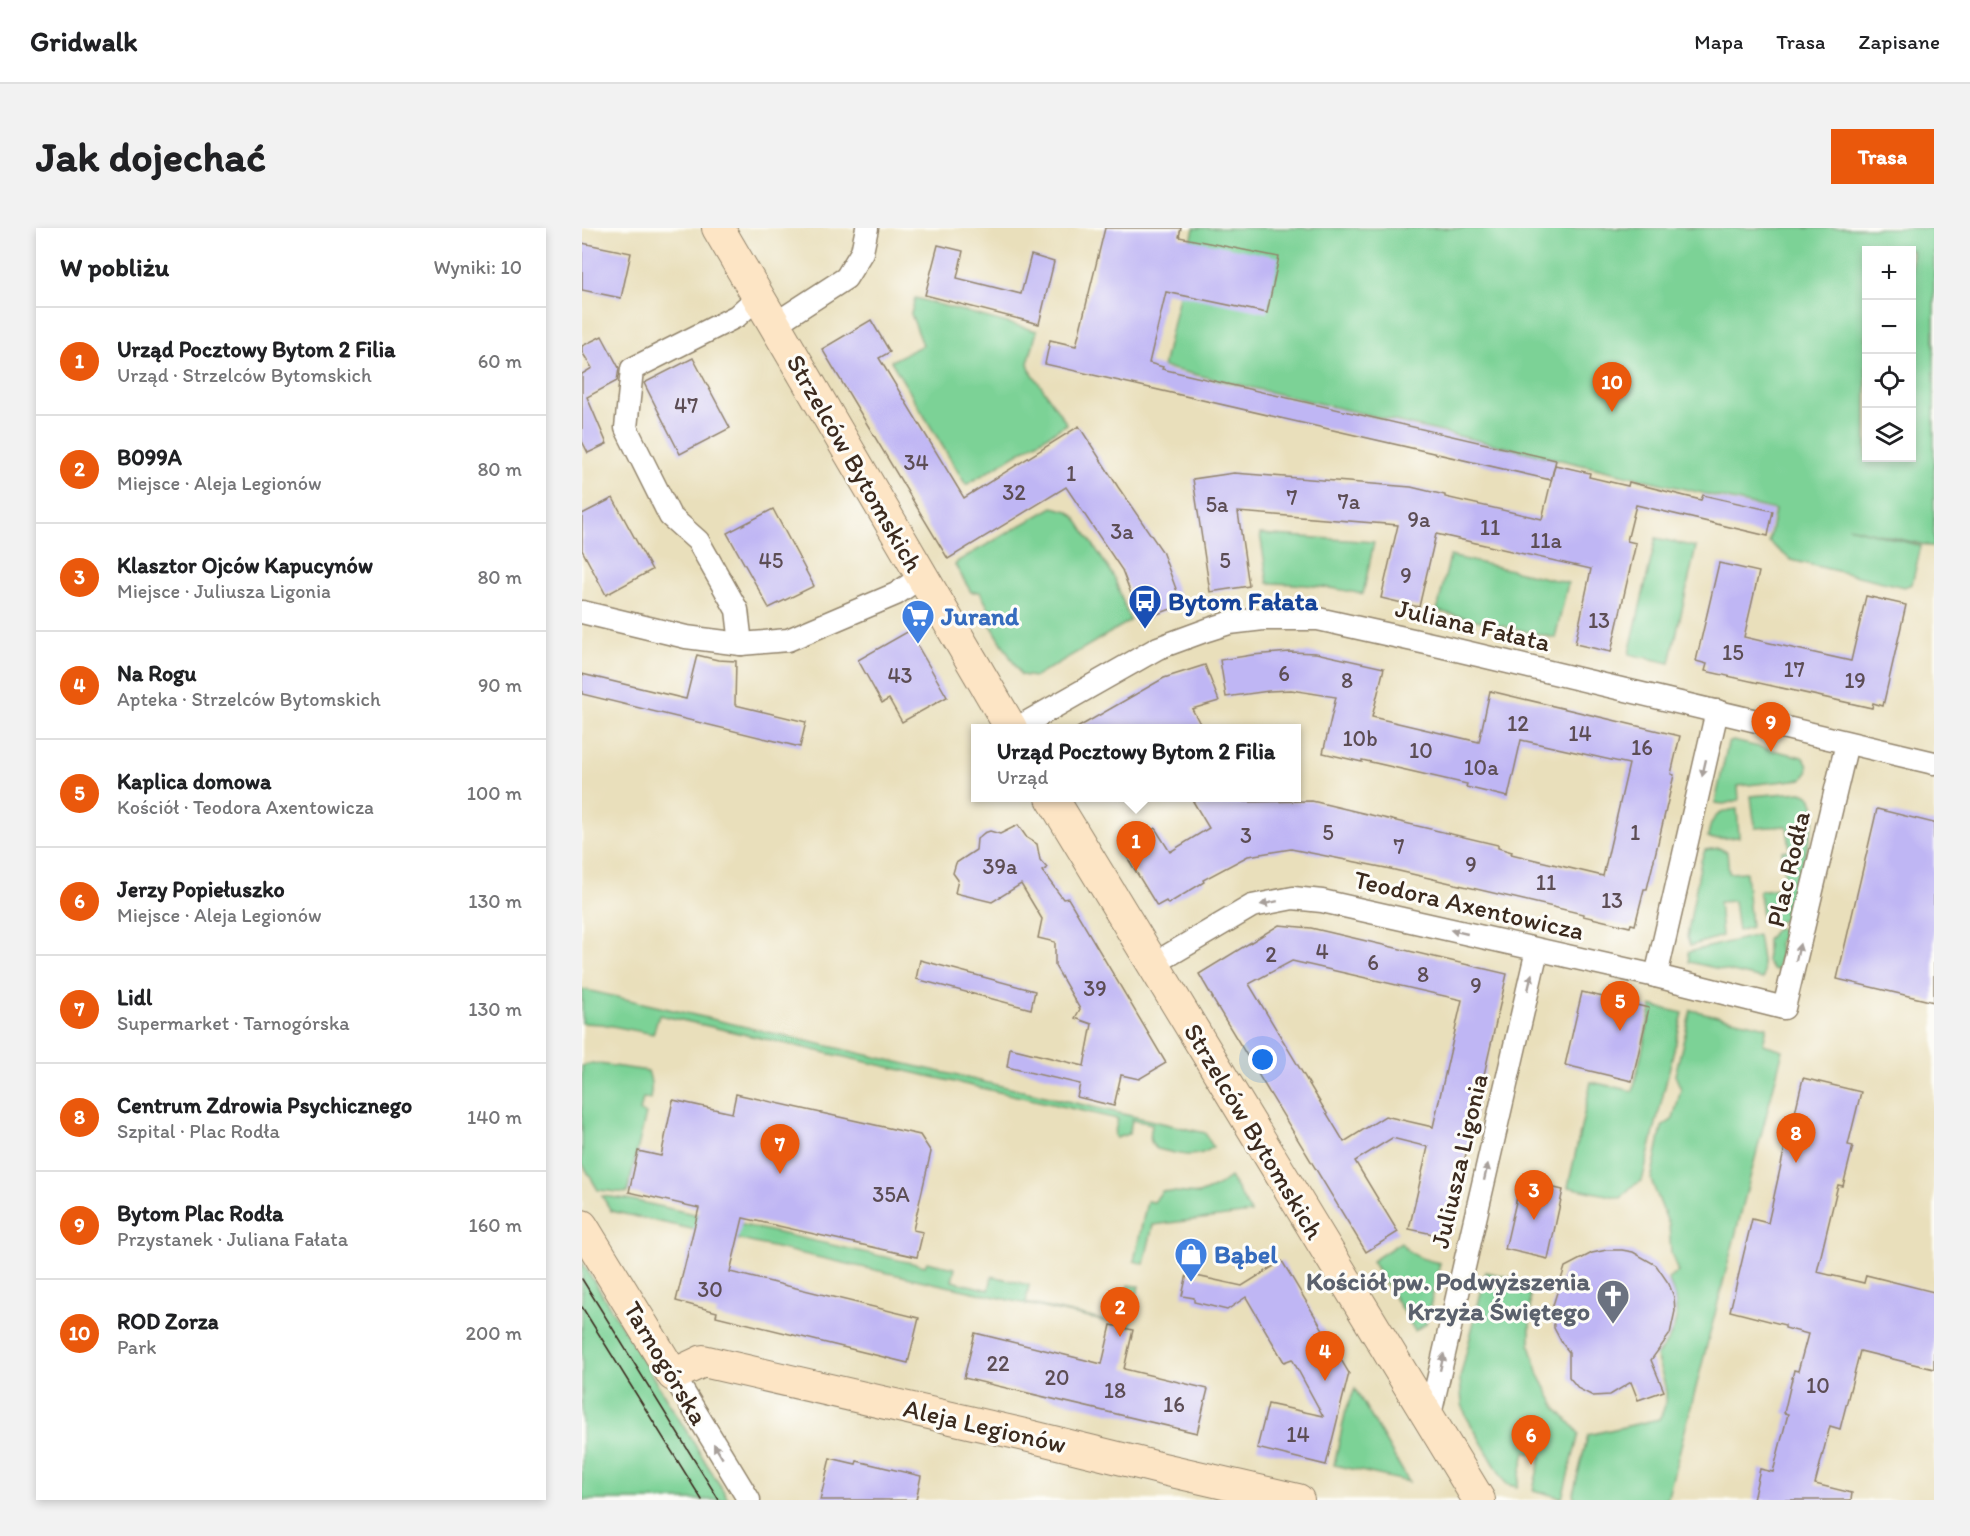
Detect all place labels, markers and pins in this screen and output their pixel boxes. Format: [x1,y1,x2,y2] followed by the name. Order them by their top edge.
[1592,362,1632,412] pin: 10
[1127,583,1163,630] bus stop icon: Bytom Fałata
[1168,585,1319,617] place label: Bytom Fałata
[900,598,936,645] supermarket icon: Jurand
[940,600,1020,632] place label: Jurand
[1752,702,1790,752] pin: 9
[1116,822,1156,871] pin: 1
[1600,982,1640,1031] pin: 5
[1776,1114,1816,1163] pin: 8
[760,1124,800,1174] pin: 7
[1514,1170,1554,1220] pin: 3
[1173,1236,1209,1283] shop icon: Bąbel
[1214,1238,1278,1270] place label: Bąbel
[1306,1265,1590,1327] place label: Kościół pw. Podwyższenia Krzyża Świętego
[1595,1278,1631,1325] church icon: Kościół pw. Podwyższenia Krzyża Świętego
[1100,1288,1140,1337] pin: 2
[1306,1332,1344,1381] pin: 4
[1512,1416,1550,1465] pin: 6

